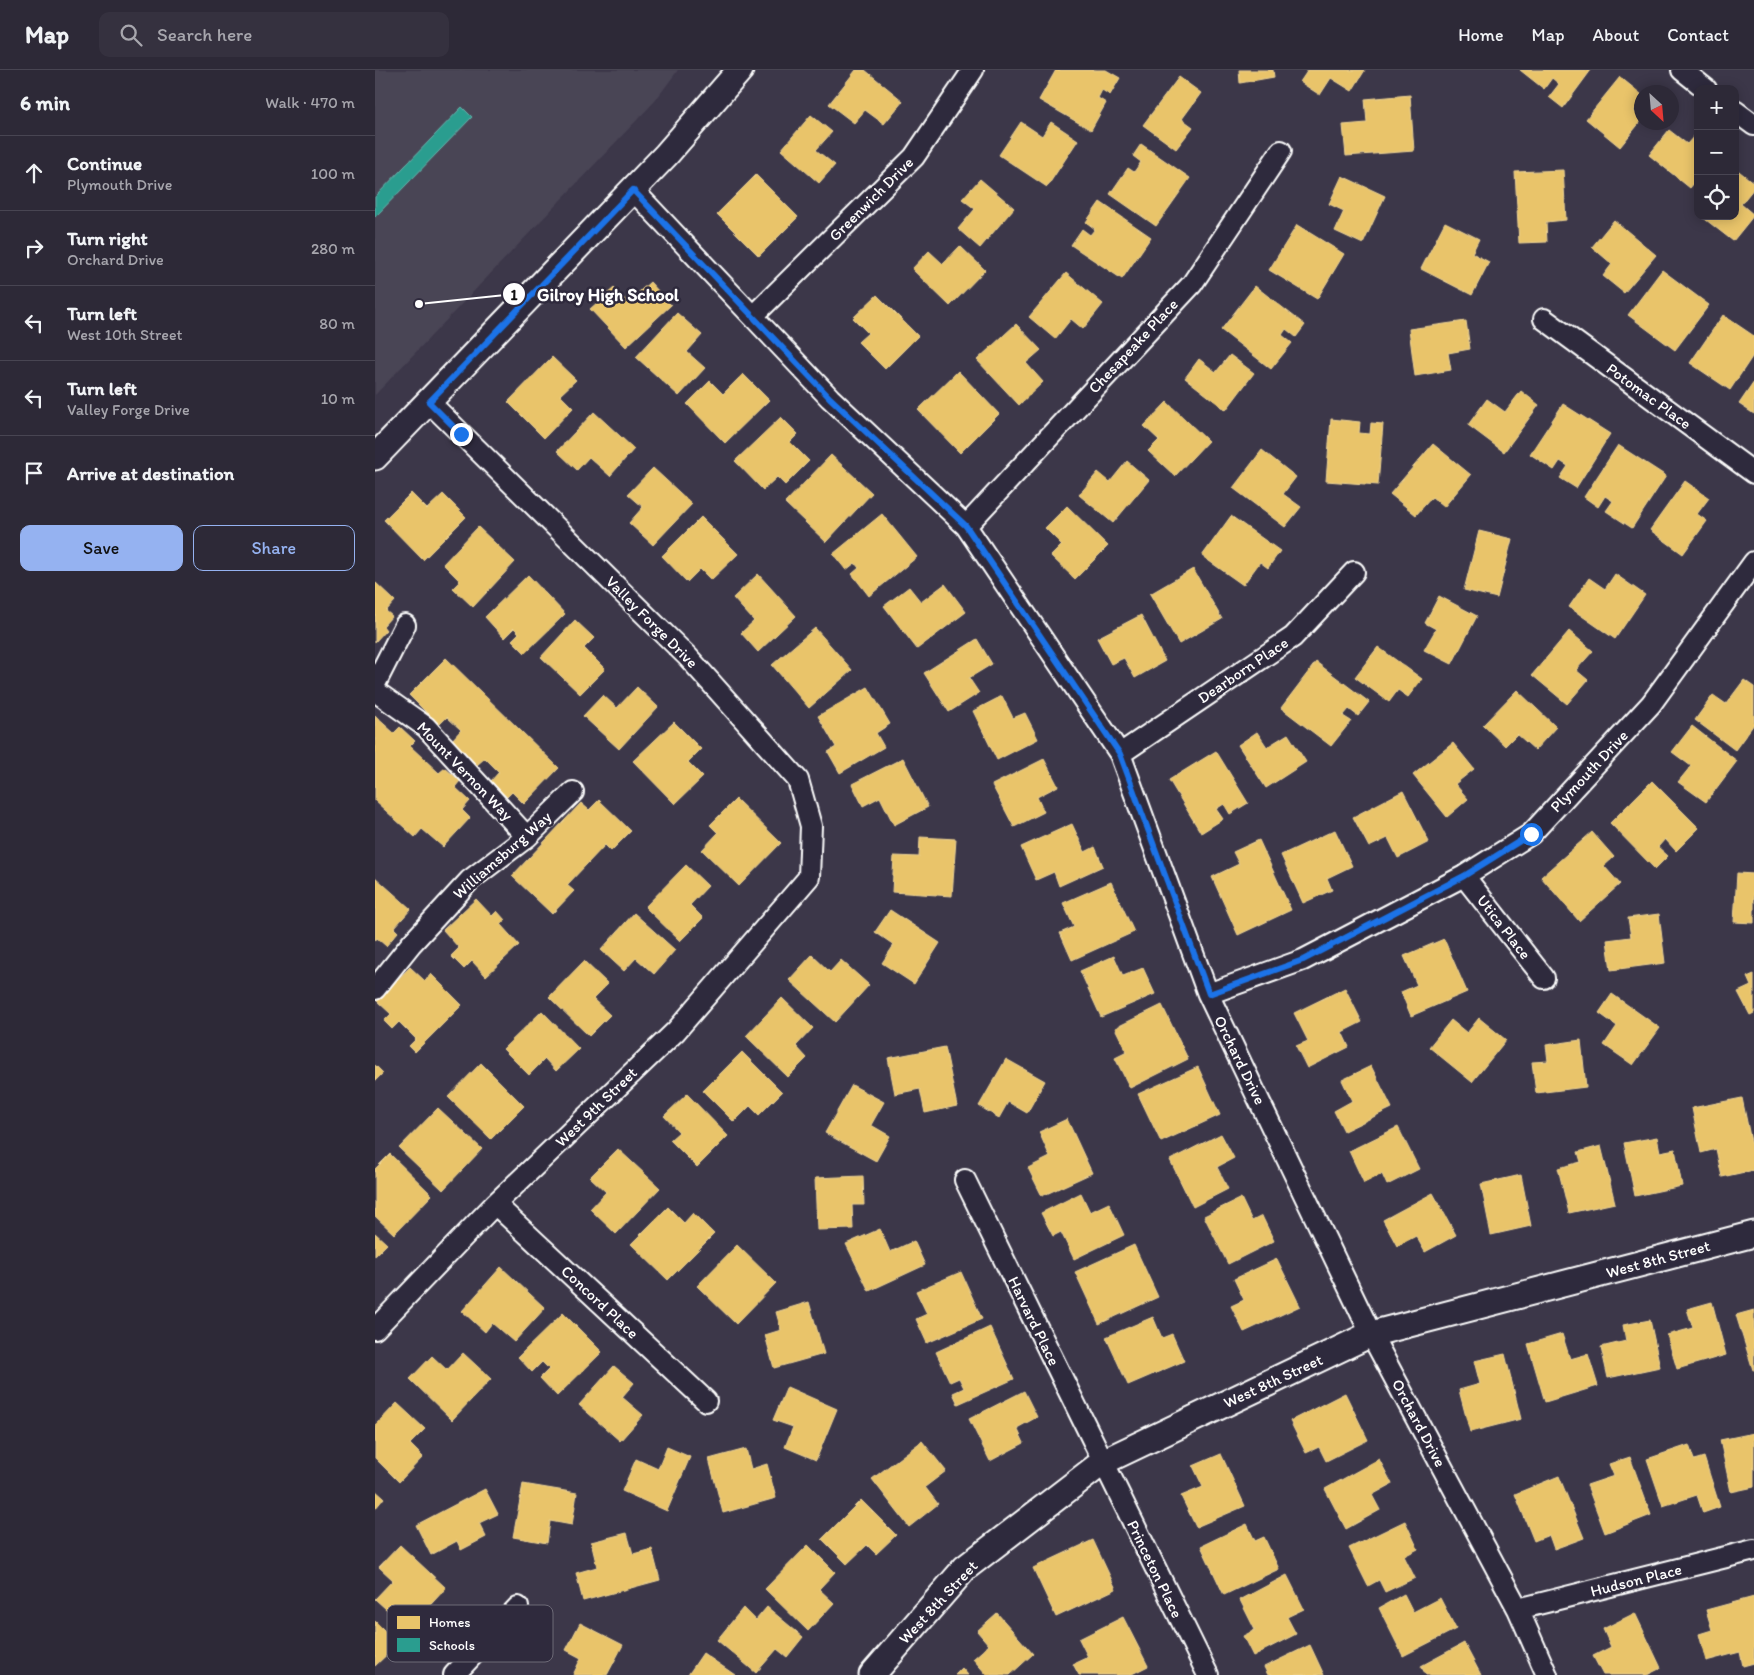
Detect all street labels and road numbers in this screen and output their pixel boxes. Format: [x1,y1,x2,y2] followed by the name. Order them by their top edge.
[825,153,917,245] street label: Greenwich Drive
[1084,295,1182,397] street label: Chesapeake Place
[1603,359,1695,433] street label: Potomac Place
[602,572,702,672] street label: Valley Forge Drive
[1194,633,1292,707] street label: Dearborn Place
[413,718,517,825] street label: Mount Vernon Way
[1546,726,1632,816] street label: Plymouth Drive
[449,807,555,903] street label: Williamsburg Way
[1473,891,1535,963] street label: Utica Place
[1210,1012,1270,1108] street label: Orchard Drive
[551,1063,641,1151] street label: West 9th Street
[1604,1236,1712,1282] street label: West 8th Street
[557,1261,643,1343] street label: Concord Place
[1004,1273,1064,1369] street label: Harvard Place
[1220,1350,1326,1412] street label: West 8th Street
[1388,1376,1450,1470] street label: Orchard Drive
[1123,1517,1187,1621] street label: Princeton Place
[895,1556,981,1648] street label: West 8th Street
[1588,1559,1684,1601] street label: Hudson Place

